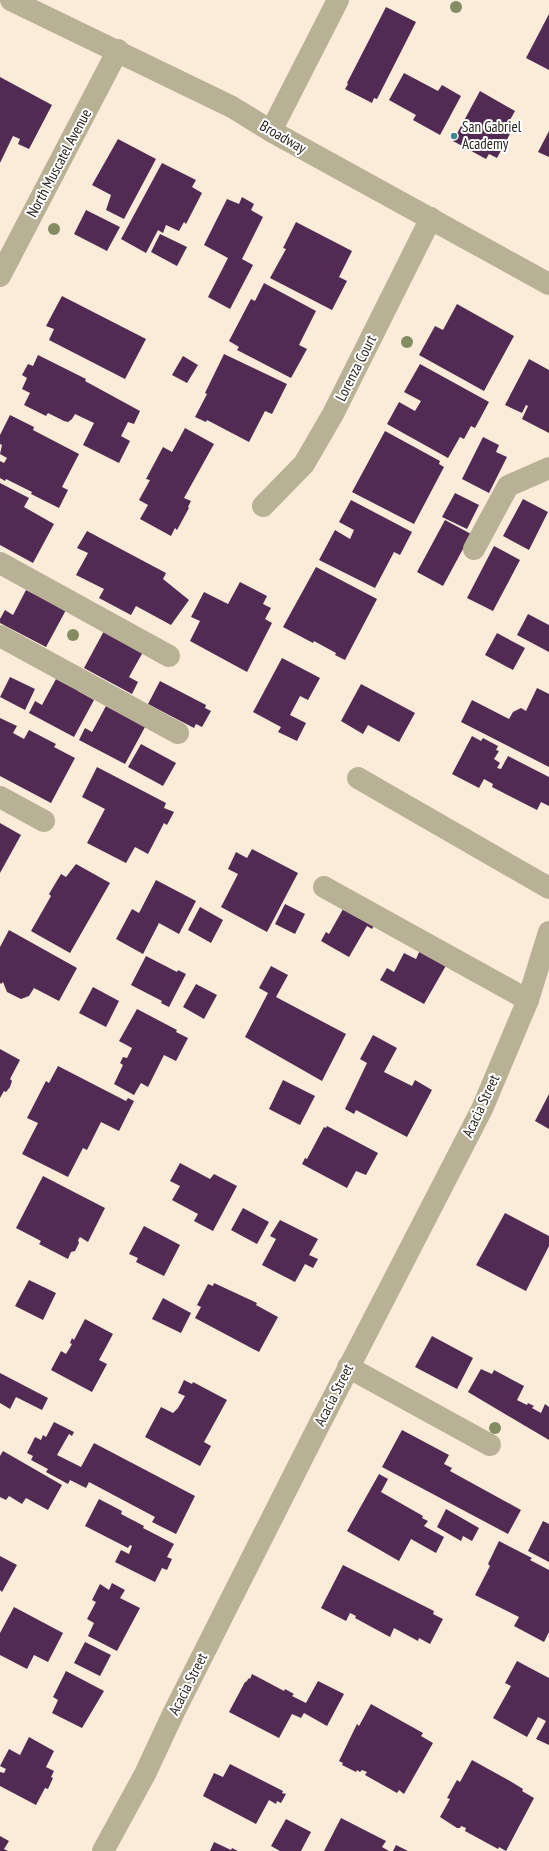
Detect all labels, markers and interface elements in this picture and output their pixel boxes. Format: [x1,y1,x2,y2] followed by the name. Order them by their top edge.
[22,105,95,220] street label: North Muscatel Avenue
[257,116,310,158] street label: Broadway
[462,117,522,153] place label: San Gabriel Academy
[449,131,459,141] marker: San Gabriel Academy
[331,332,380,404] street label: Lorenza Court
[458,1071,503,1140] street label: Acacia Street
[310,1361,357,1429] street label: Acacia Street
[164,1650,211,1718] street label: Acacia Street

